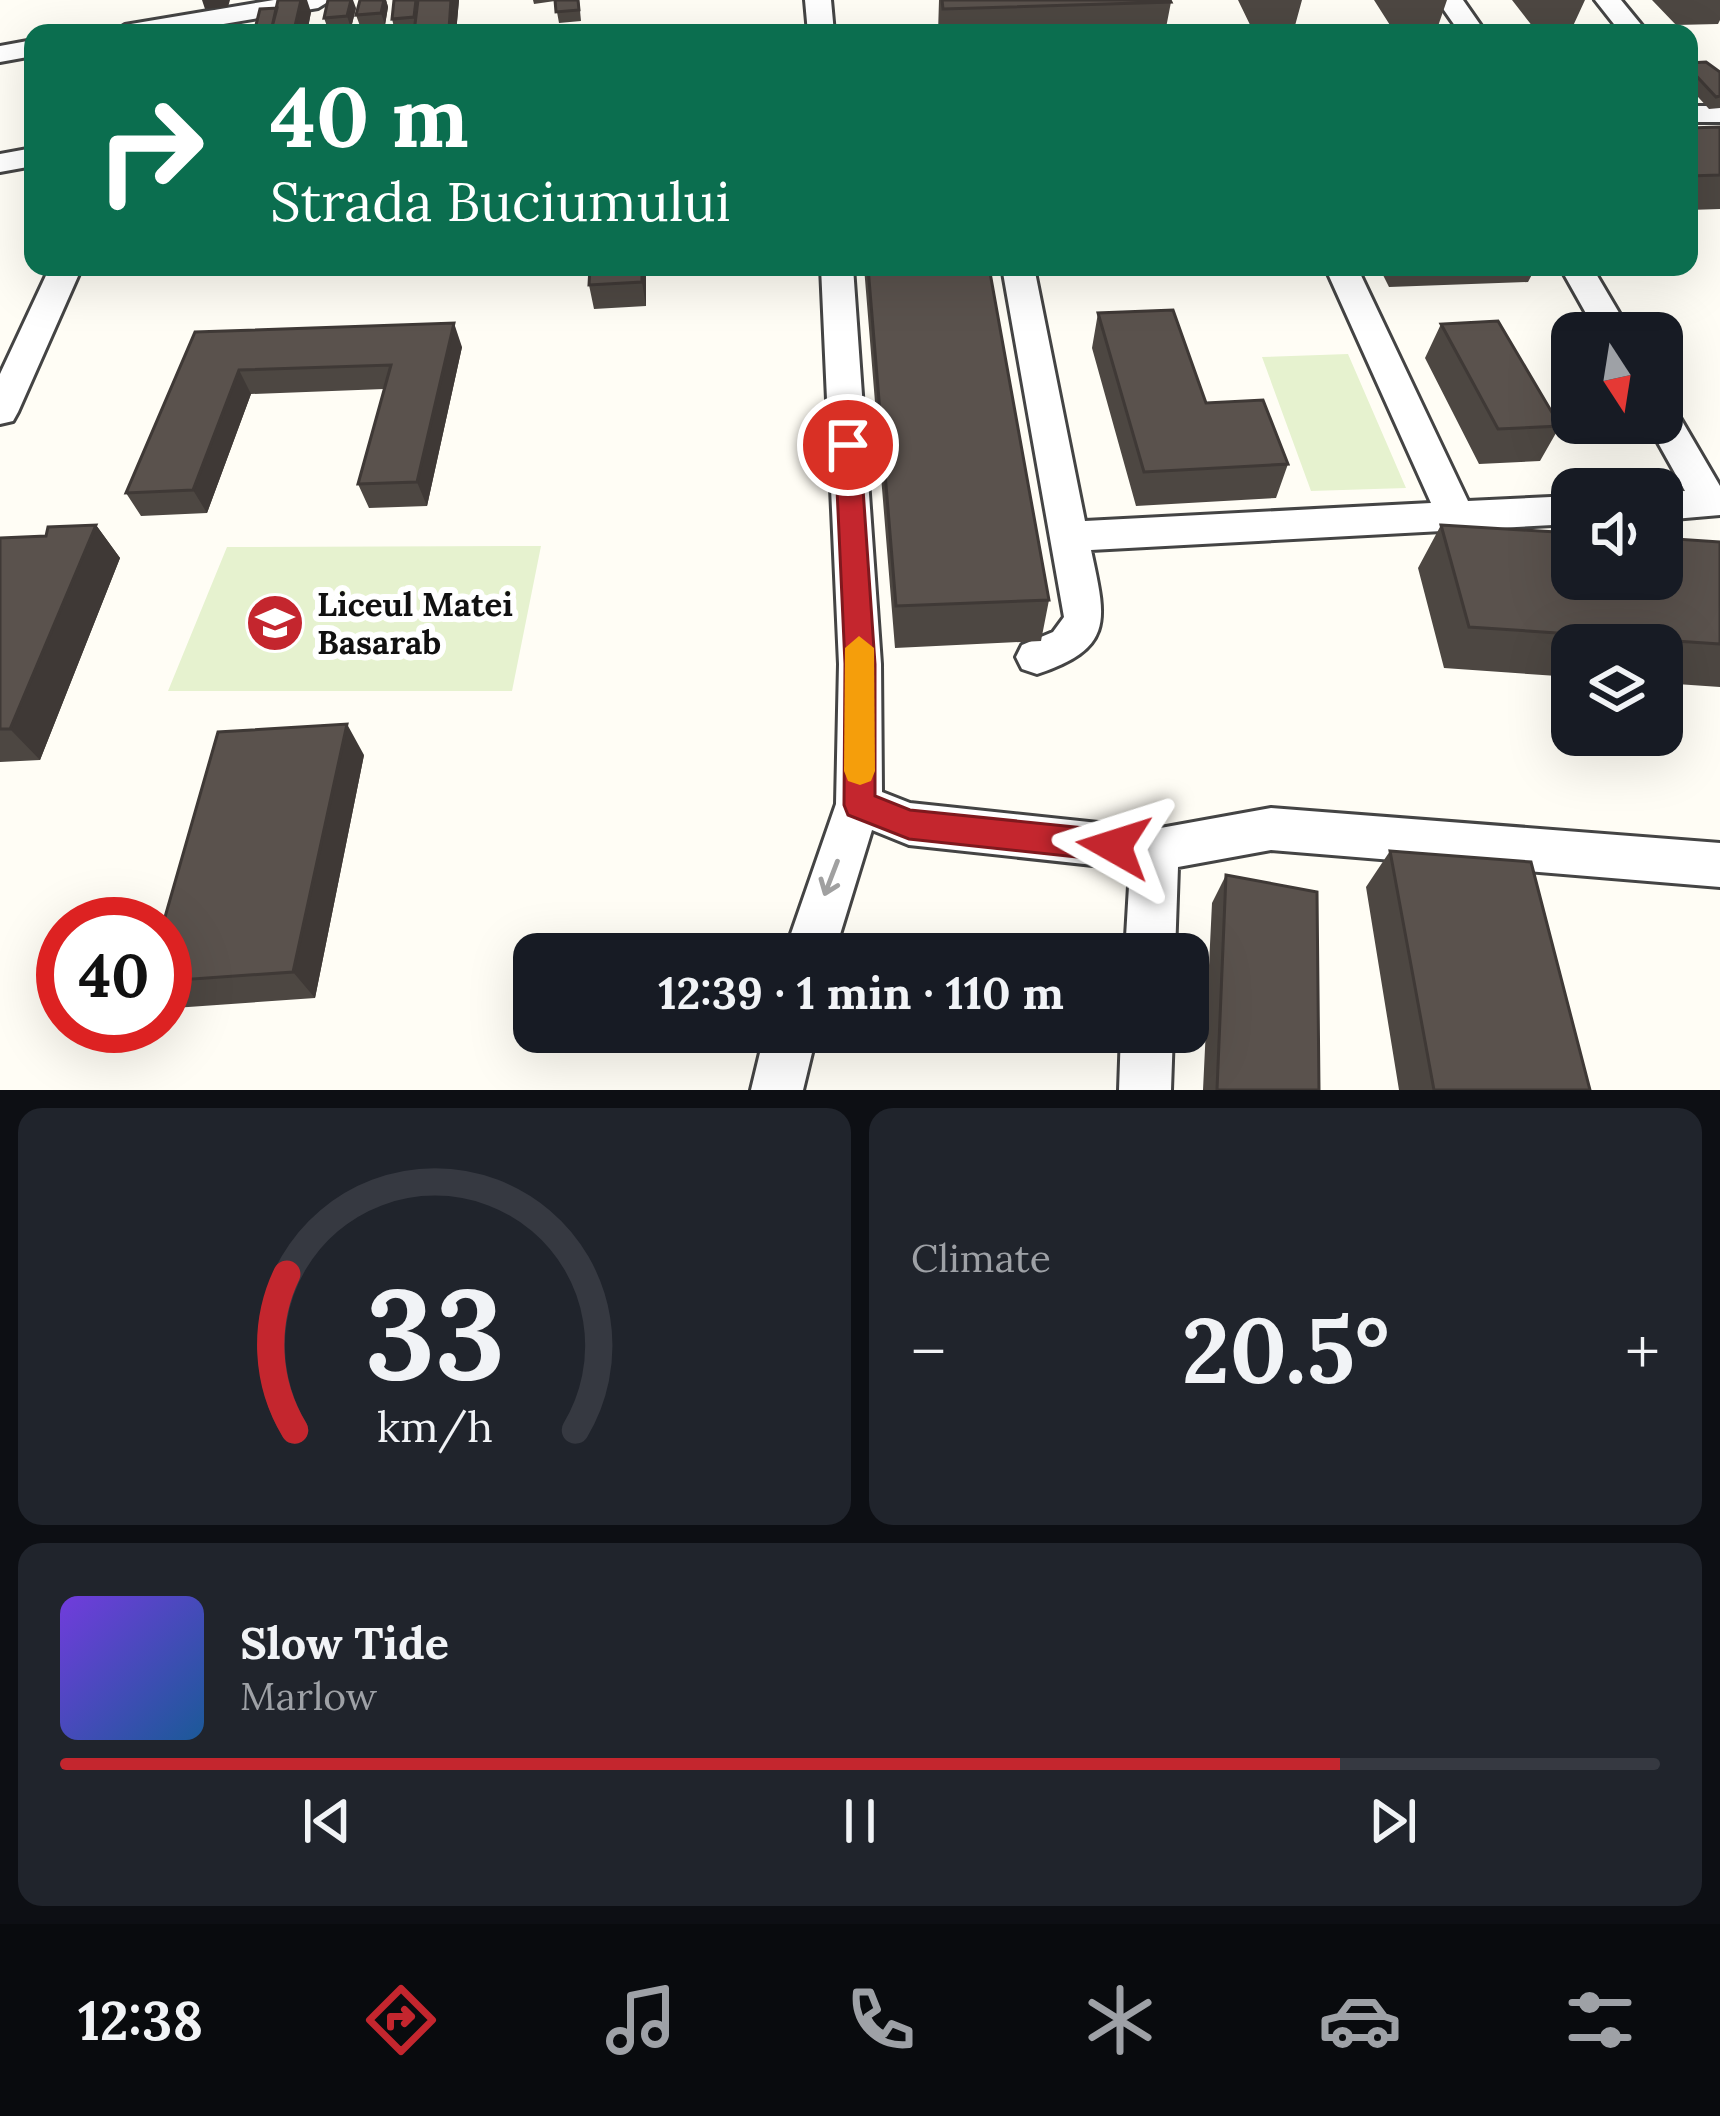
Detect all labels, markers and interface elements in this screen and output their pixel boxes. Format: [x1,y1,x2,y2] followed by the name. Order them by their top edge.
[270,62,469,170] text: 40 m
[72,72,228,228] icon: right
[270,167,731,236] text: Strada Buciumului
[1551,312,1683,444] north arrow
[1551,312,1683,756] map controls
[797,394,899,496] pin
[815,412,881,478] icon: arrive
[1551,468,1683,600] button: sound
[317,583,513,663] place label: Liceul Matei Basarab
[244,592,306,654] school or university icon: Liceul Matei Basarab
[1551,624,1683,756] button: layers
[1051,783,1177,909] position arrow
[819,859,841,896] one-way arrow
[36,897,192,1053] speed limit sign: 40
[658,964,1064,1021] text: 12:39 · 1 min · 110 m
[911,1233,1051,1283] text: Climate
[365,1253,504,1413] text: 33
[1182,1292,1389,1408] text: 20.5°
[911,1309,946,1393] text: −
[1625,1309,1660,1393] text: +
[377,1398,492,1453] text: km/h
[240,1614,449,1671] text: Slow Tide
[240,1671,377,1721] text: Marlow
[294,1788,360,1854] icon: previous
[827,1788,893,1854] icon: pause
[1360,1788,1426,1854] icon: next
[359,1978,443,2062] icon: directions
[599,1978,683,2062] icon: music
[839,1978,923,2062] icon: phone
[1078,1978,1162,2062] icon: climate
[1318,1978,1402,2062] icon: car
[1558,1978,1642,2062] icon: filters
[78,1986,203,2055] text: 12:38

